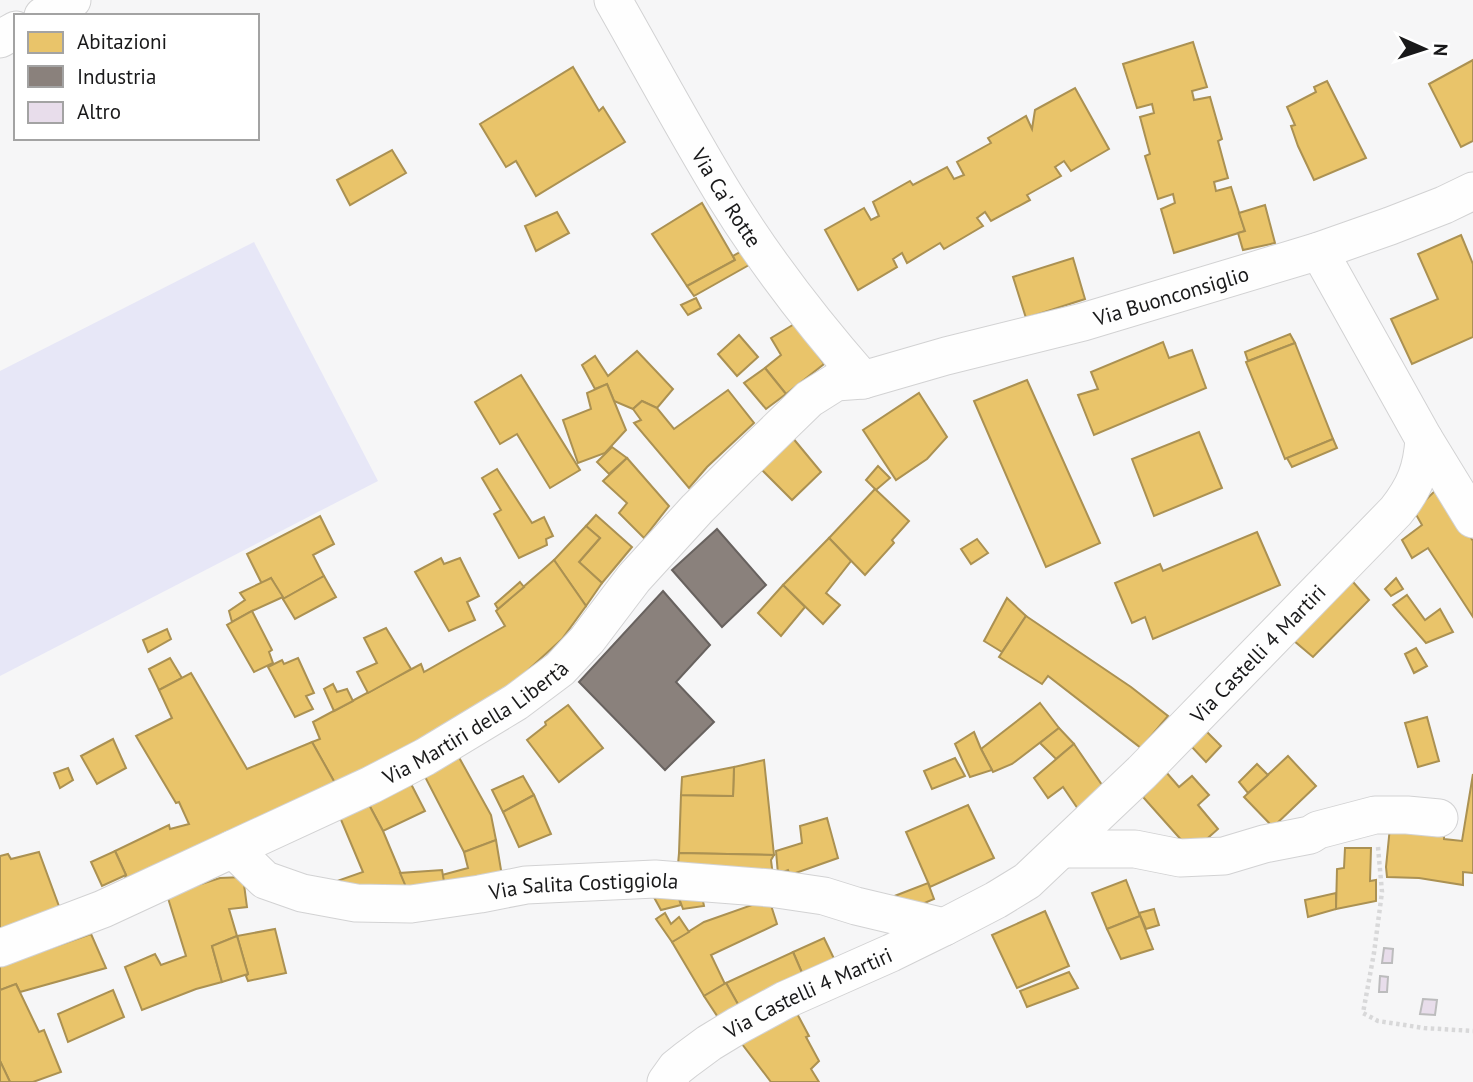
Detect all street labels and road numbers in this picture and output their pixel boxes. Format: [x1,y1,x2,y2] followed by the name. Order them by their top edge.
[686,142,768,252] street label: Via Ca' Rotte
[1089,259,1252,332] street label: Via Buonconsiglio
[1183,578,1331,729] street label: Via Castelli 4 Martiri
[377,655,574,791] street label: Via Martiri della Libertà
[486,865,680,906] street label: Via Salita Costiggiola
[718,941,896,1045] street label: Via Castelli 4 Martiri

